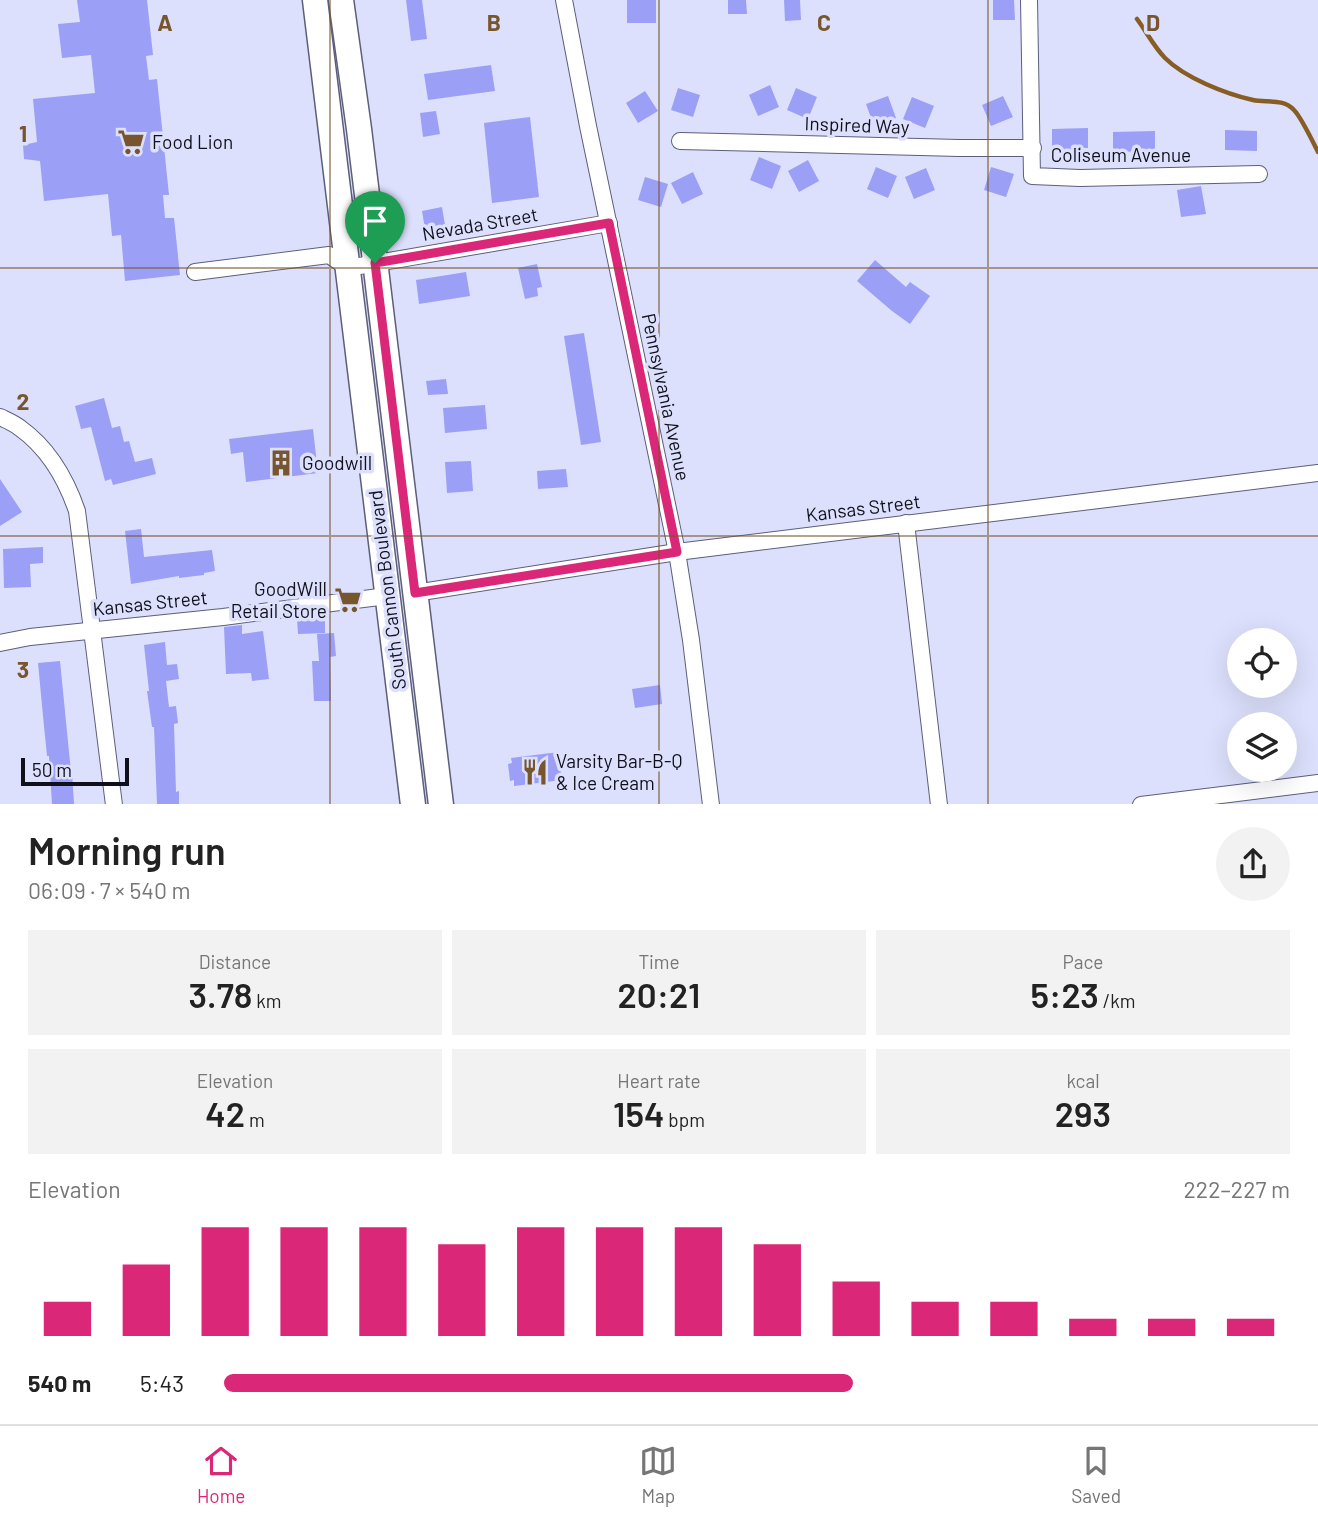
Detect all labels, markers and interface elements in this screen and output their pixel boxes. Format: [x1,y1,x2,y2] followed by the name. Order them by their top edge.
[157,8,173,36] text: A
[487,8,501,36] text: B
[817,8,831,36] text: C
[1146,8,1160,36] text: D
[804,111,910,138] street label: Inspired Way
[19,119,27,147] text: 1
[116,127,146,157] supermarket icon: Food Lion
[152,130,233,153] place label: Food Lion
[1051,143,1191,166] street label: Coliseum Avenue
[345,191,405,263] pin
[356,202,394,240] icon: arrive
[420,202,540,245] street label: Nevada Street
[637,311,695,483] street label: Pennsylvania Avenue
[17,387,29,415] text: 2
[266,448,296,478] building icon: Goodwill
[302,451,372,474] place label: Goodwill
[363,489,410,691] street label: South Cannon Boulevard
[804,489,922,526] street label: Kansas Street
[231,577,327,622] place label: GoodWill Retail Store
[91,585,208,620] street label: Kansas Street
[333,585,363,615] supermarket icon: GoodWill Retail Store
[1227,628,1297,782] map controls
[1227,628,1297,698] button: locate
[17,655,29,683] text: 3
[1227,712,1297,782] button: layers
[556,749,682,794] place label: Varsity Bar-B-Q & Ice Cream
[21,755,130,787] scale bar
[520,757,550,787] restaurant icon: Varsity Bar-B-Q & Ice Cream
[32,758,72,781] text: 50 m
[28,827,226,873] text: Morning run
[1216,827,1290,901] button: share
[28,876,191,904] text: 06:09 · 7 × 540 m
[199,950,271,973] text: Distance
[638,950,680,973] text: Time
[1063,950,1103,973] text: Pace
[189,973,252,1015] text: 3.78
[618,973,700,1015] text: 20:21
[1030,973,1099,1015] text: 5:23
[252,989,281,1012] text: km
[1099,989,1136,1012] text: /km
[197,1069,273,1092] text: Elevation
[617,1069,701,1092] text: Heart rate
[1066,1069,1100,1092] text: kcal
[205,1092,245,1134] text: 42
[613,1092,665,1134] text: 154
[1055,1092,1111,1134] text: 293
[245,1108,265,1131] text: m
[665,1108,705,1131] text: bpm
[28,1175,121,1203] text: Elevation
[1184,1175,1290,1203] text: 222–227 m
[28,1369,91,1397] text: 540 m
[140,1369,184,1397] text: 5:43
[197,1442,245,1507] tab: Home
[639,1442,677,1507] tab: Map
[1071,1442,1121,1507] tab: Saved

